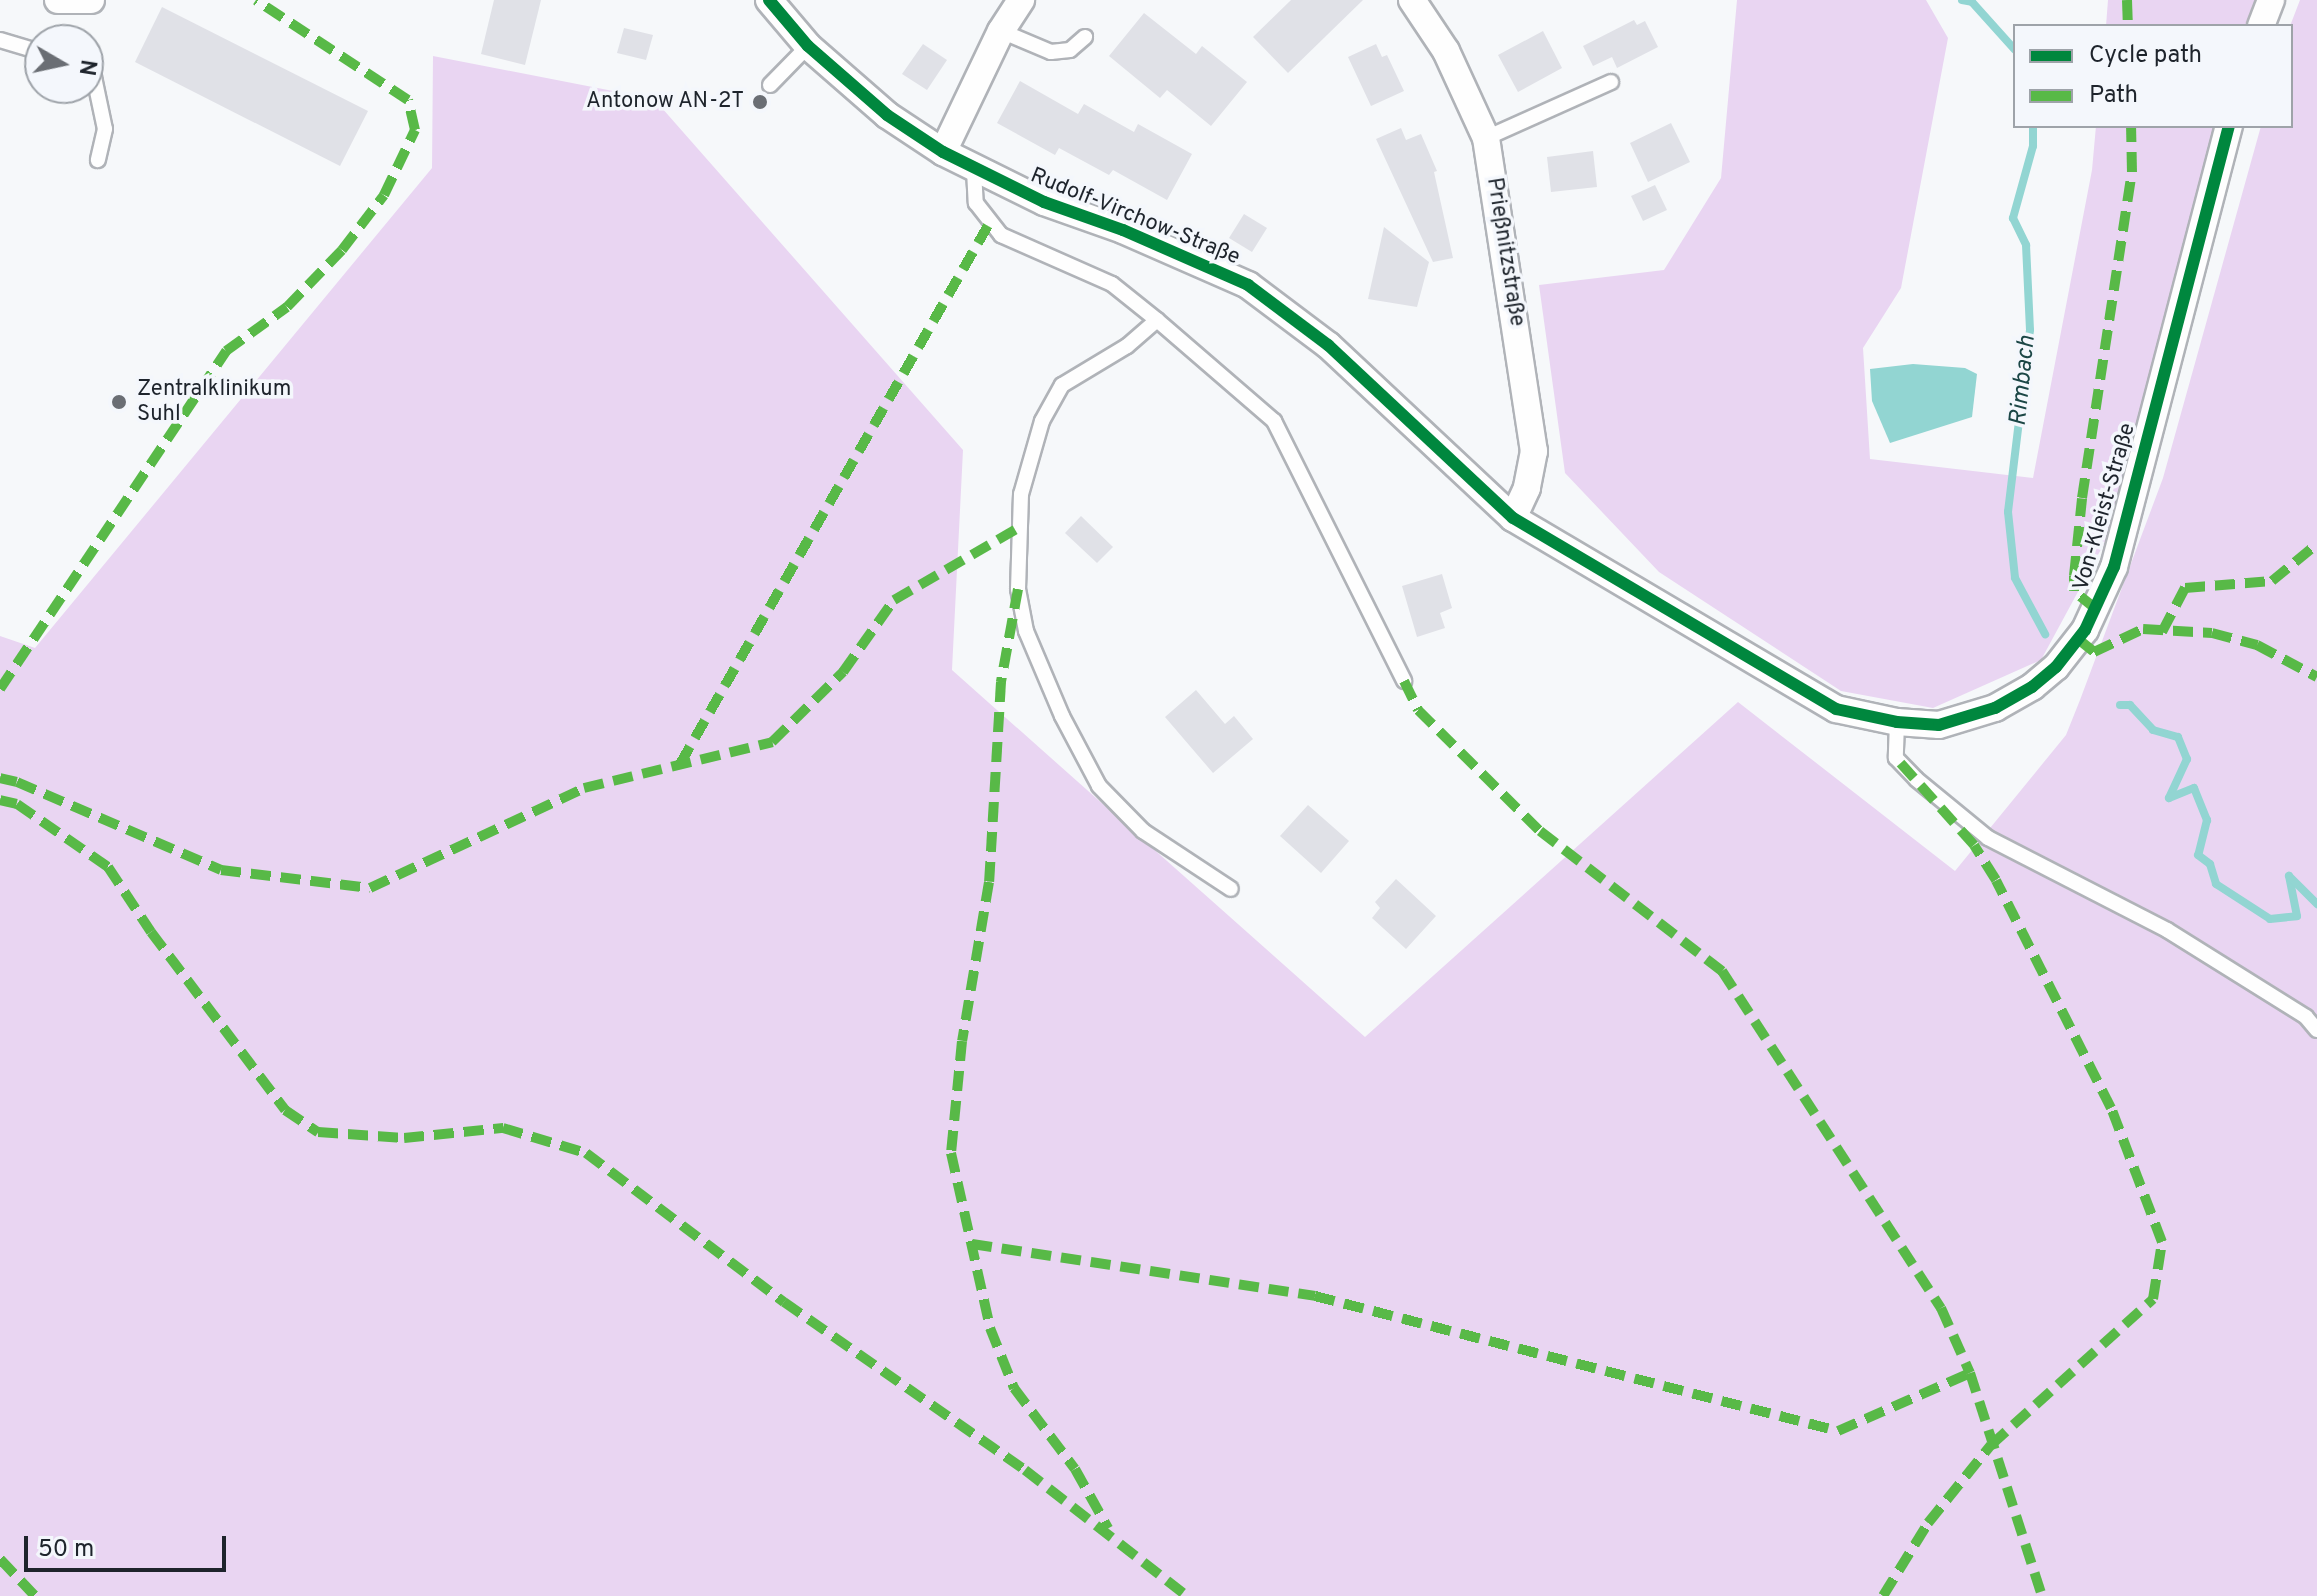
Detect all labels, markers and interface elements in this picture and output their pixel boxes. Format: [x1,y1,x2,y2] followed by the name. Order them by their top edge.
[24,24,104,104] north arrow
[2013,24,2293,128] legend
[2089,41,2202,71] text: Cycle path
[72,58,101,77] text: N
[2089,81,2138,111] text: Path
[585,89,744,115] place label: Antonow AN-2T
[751,93,769,111] marker: Antonow AN-2T
[1026,163,1244,271] street label: Rudolf-Virchow-Straße
[1480,176,1530,328] street label: Prießnitzstraße
[2005,334,2043,428] water label: Rimbach
[137,376,291,428] place label: Zentralklinikum Suhl
[108,391,130,413] marker: Zentralklinikum Suhl
[2068,420,2142,594] street label: Von-Kleist-Straße
[28,1520,230,1570] scale bar
[38,1535,94,1565] text: 50 m

